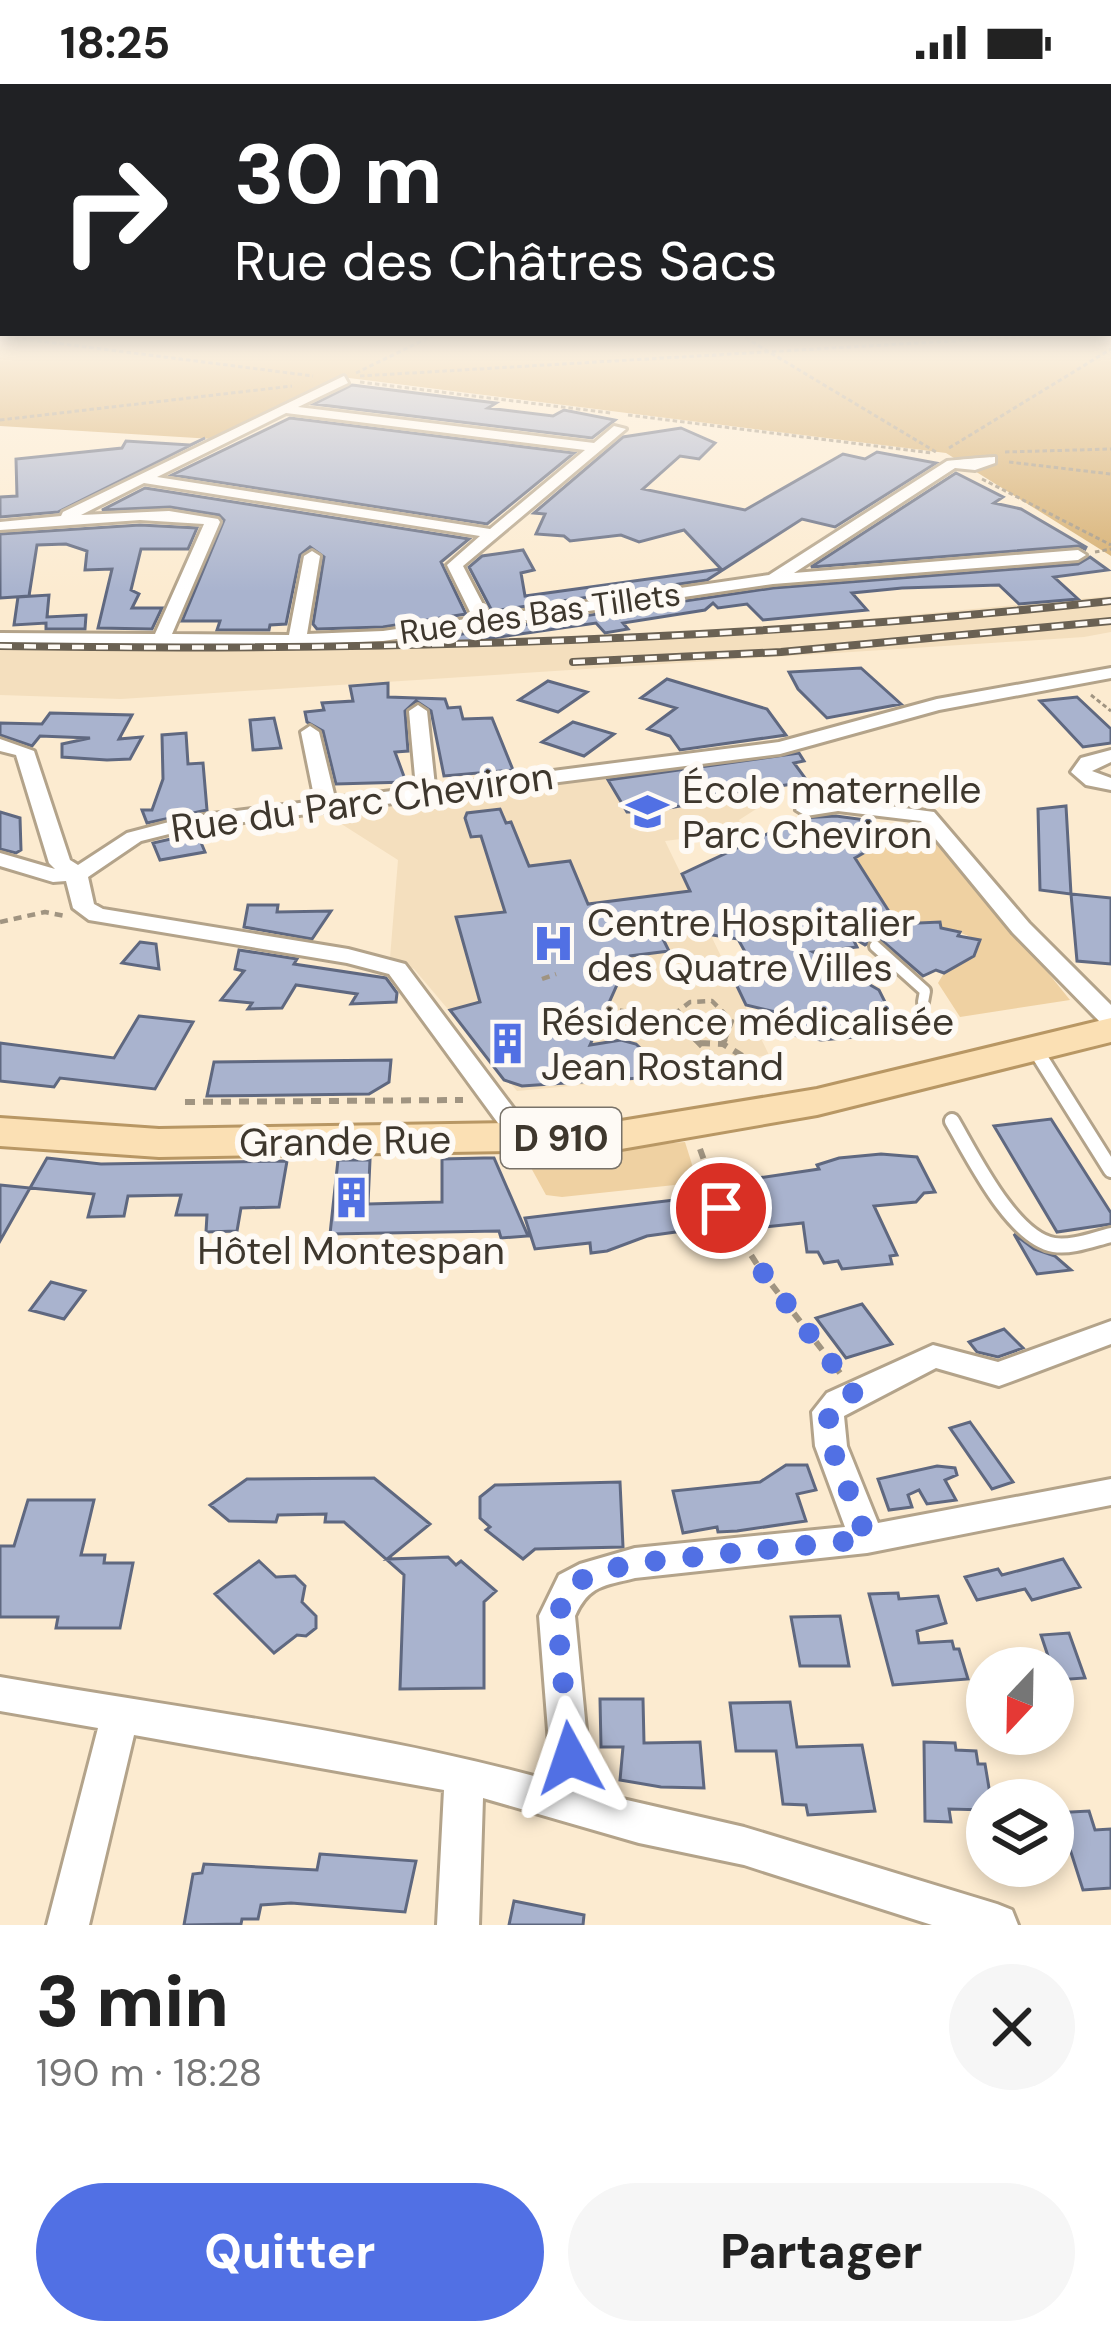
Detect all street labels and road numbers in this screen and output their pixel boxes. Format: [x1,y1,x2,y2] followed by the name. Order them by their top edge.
[397,572,683,654] street label: Rue des Bas Tillets
[168,750,556,854] street label: Rue du Parc Cheviron
[501,1108,621,1168] road number: D 910
[238,1114,452,1168] street label: Grande Rue

